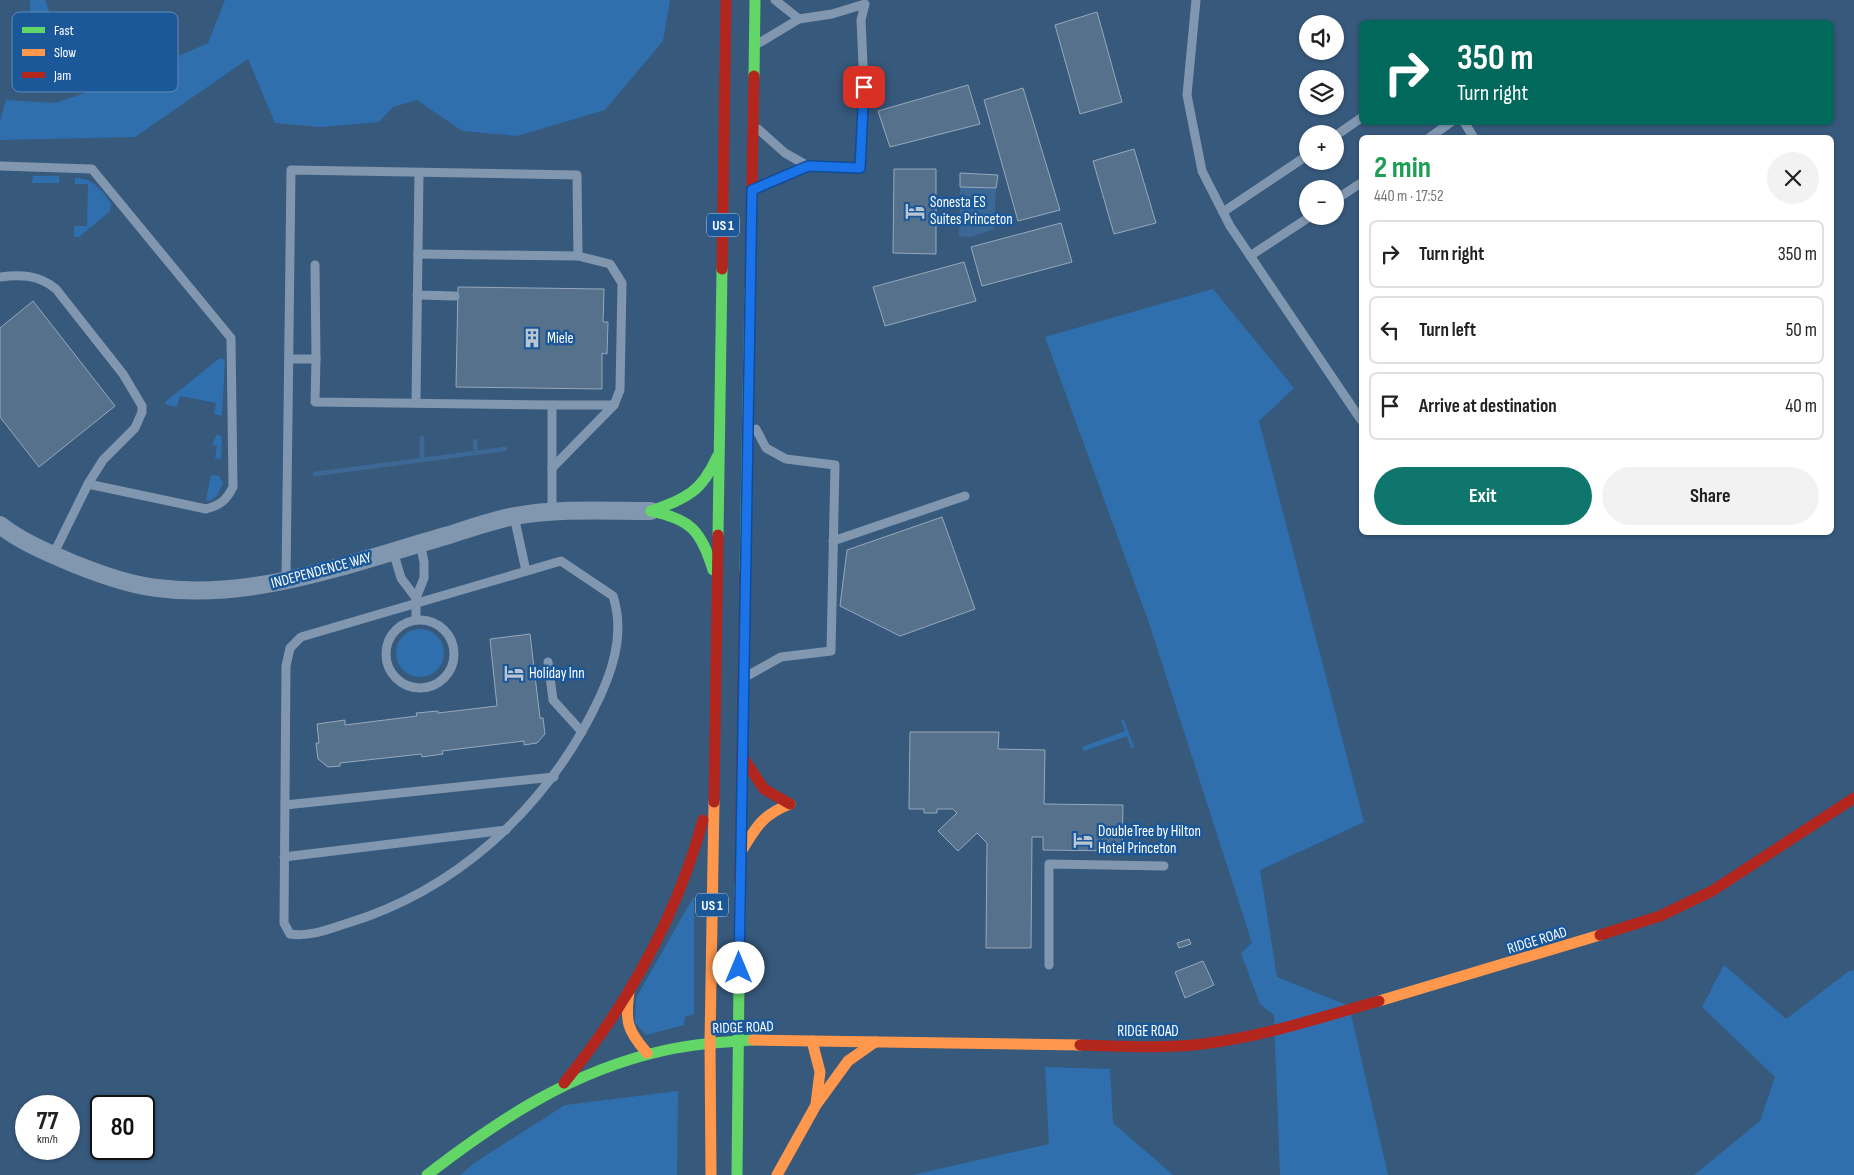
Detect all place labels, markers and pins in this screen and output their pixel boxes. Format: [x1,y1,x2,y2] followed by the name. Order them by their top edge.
[843,66,885,108] pin
[930,193,1013,229] place label: Sonesta ES Suites Princeton
[904,200,926,222] hotel icon: Sonesta ES Suites Princeton
[521,327,543,349] building icon: Miele
[547,329,574,348] place label: Miele
[503,662,525,684] hotel icon: Holiday Inn
[529,664,585,683] place label: Holiday Inn
[1098,822,1201,858] place label: DoubleTree by Hilton Hotel Princeton
[1072,829,1094,851] hotel icon: DoubleTree by Hilton Hotel Princeton

